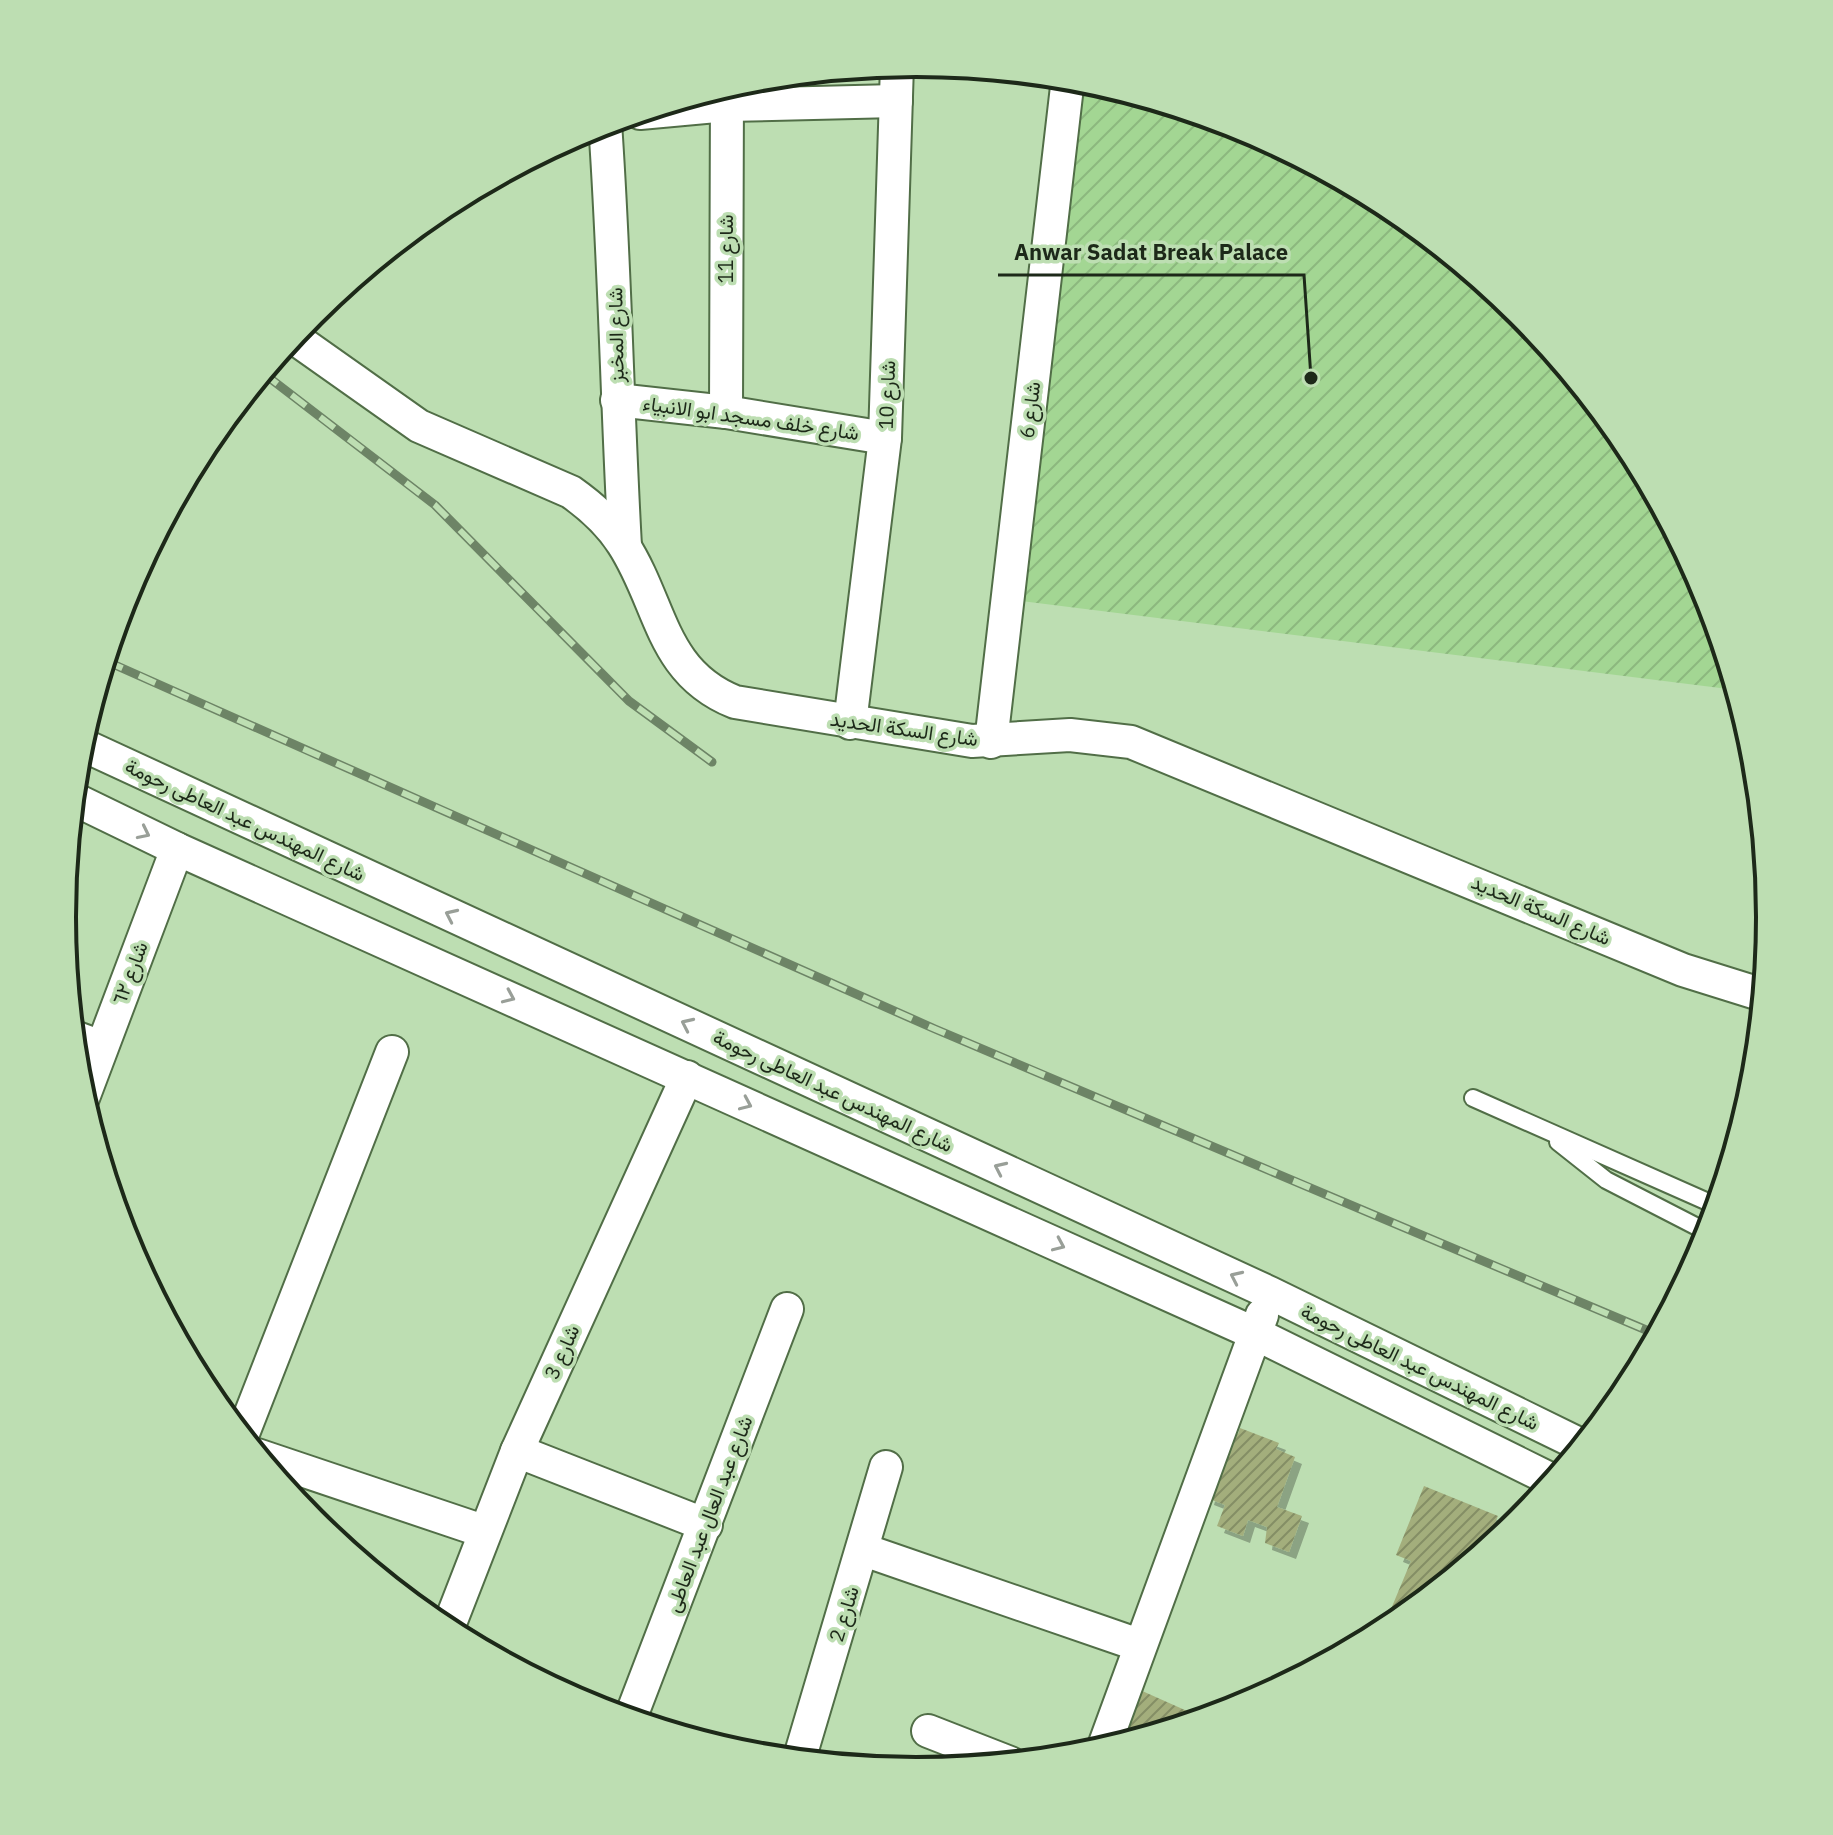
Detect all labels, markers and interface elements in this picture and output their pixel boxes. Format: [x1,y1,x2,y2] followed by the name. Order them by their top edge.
[712,215,740,283] street label: شارع 11
[998,229,1304,275] callout: Anwar Sadat Break Palace
[1014,237,1288,266] text: Anwar Sadat Break Palace
[601,287,631,384] street label: شارع المخبز
[872,360,902,430] street label: شارع 10
[1013,380,1047,440] street label: شارع 6
[641,389,861,447] street label: شارع خلف مسجد ابو الانبياء
[828,705,980,753] street label: شارع السكة الحديد
[121,752,369,888] street label: شارع المهندس عبد العاطى رحومة
[136,823,150,839] one-way arrow
[1467,868,1615,952] street label: شارع السكة الحديد
[445,909,459,925] one-way arrow
[105,938,155,1008] street label: شارع ٦٢
[500,987,515,1003] one-way arrow
[681,1018,696,1034] one-way arrow
[709,1023,957,1159] street label: شارع المهندس عبد العاطى رحومة
[738,1094,752,1110] one-way arrow
[993,1162,1008,1178] one-way arrow
[1051,1235,1066,1251] one-way arrow
[1229,1271,1244,1287] one-way arrow
[1296,1297,1544,1437] street label: شارع المهندس عبد العاطى رحومة
[538,1320,586,1384] street label: شارع 3
[659,1412,759,1616] street label: شارع عبد العال عبد العاطى
[822,1583,866,1645] street label: شارع 2

